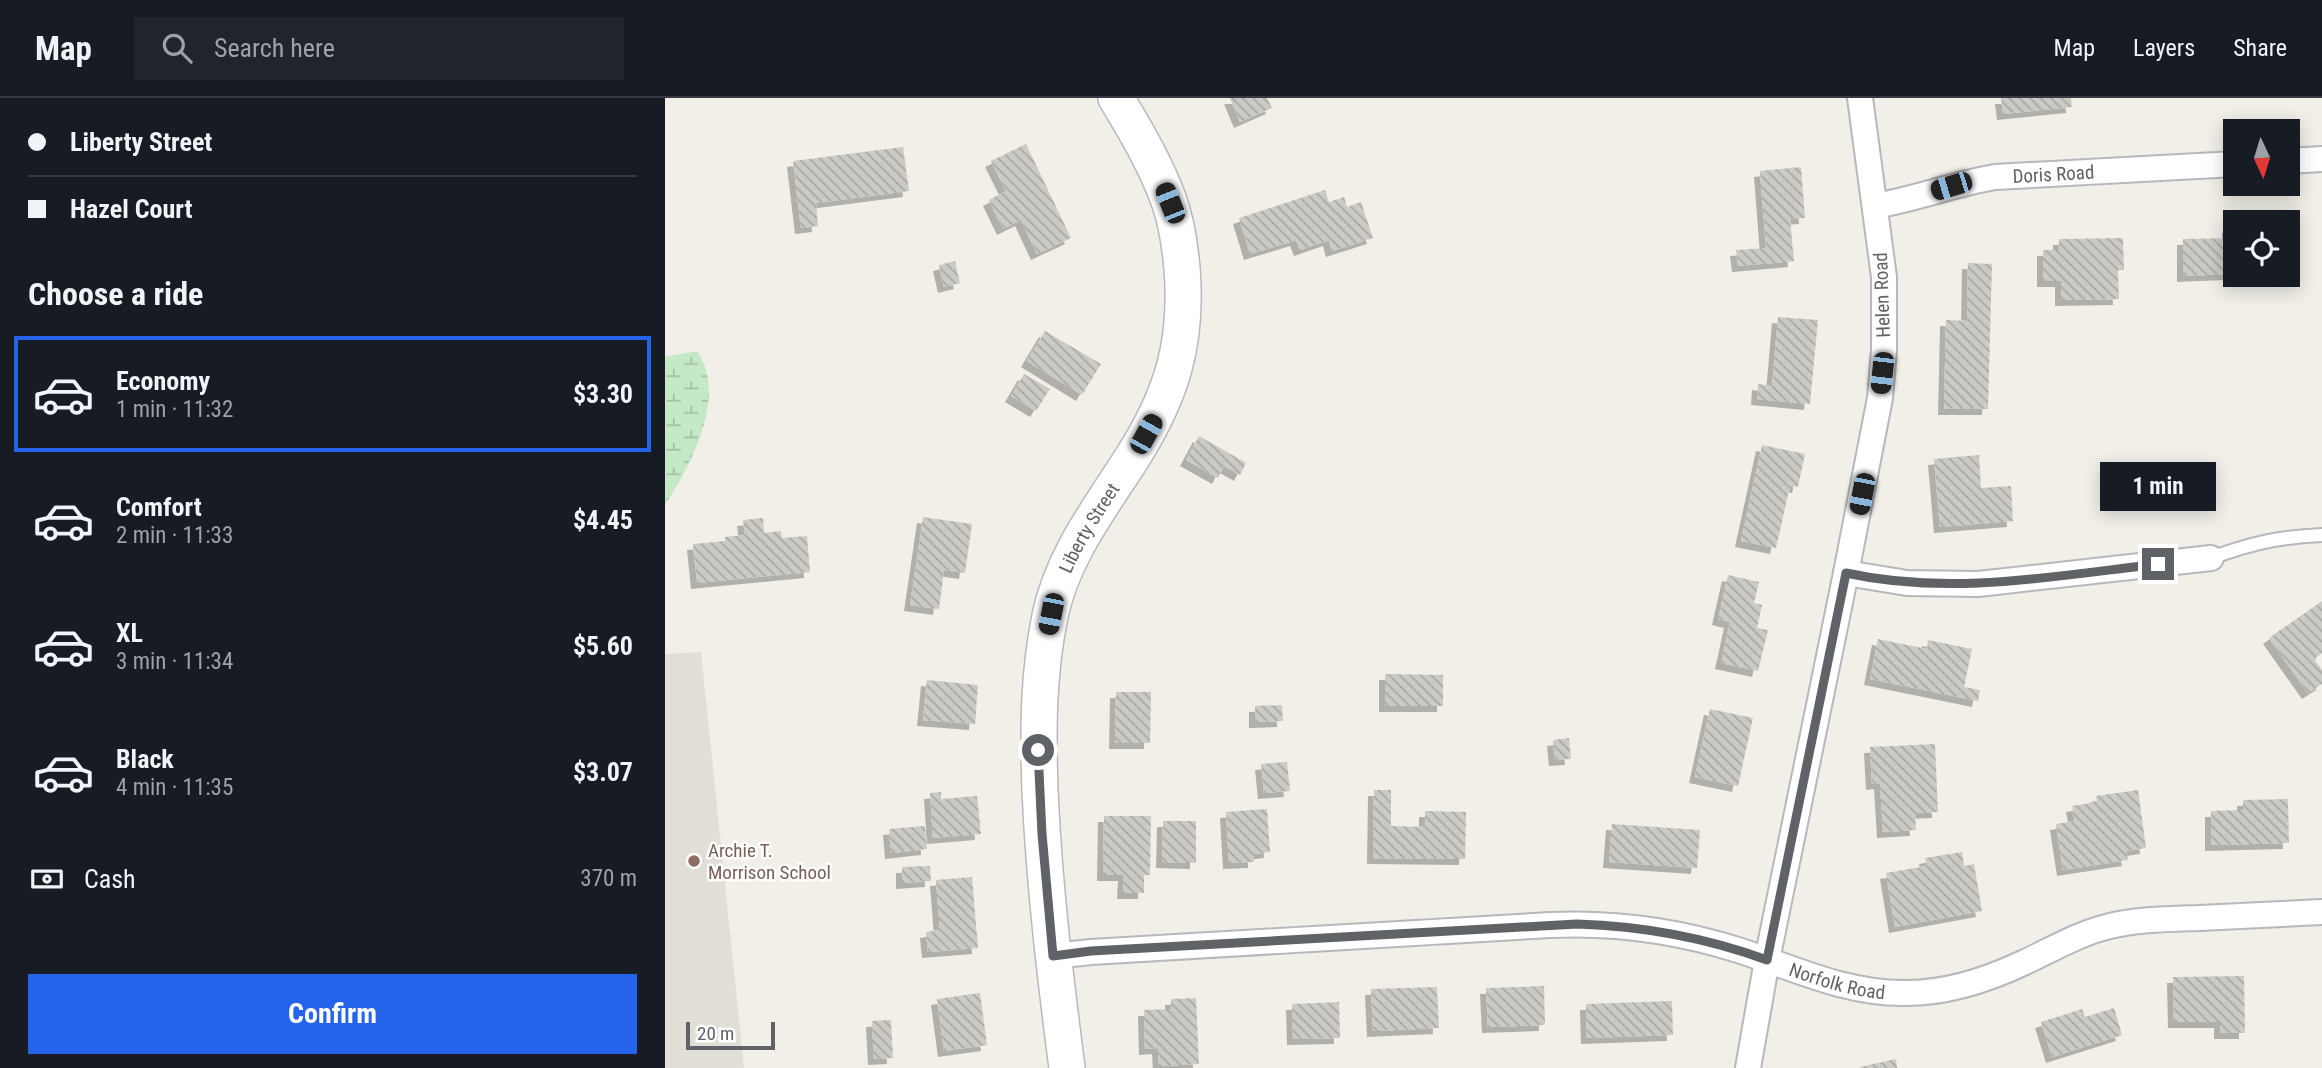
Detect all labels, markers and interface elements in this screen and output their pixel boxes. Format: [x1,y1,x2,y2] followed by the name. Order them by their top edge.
[134,17,624,80] search box
[35,29,92,68] text: Map
[158,29,196,67] icon: search
[214,33,335,63] text: Search here
[2054,34,2095,62] text: Map
[2133,34,2195,62] text: Layers
[2233,34,2287,62] text: Share
[2223,119,2299,196] north arrow
[2223,119,2300,287] map controls
[70,127,212,157] text: Liberty Street
[2012,160,2095,188] street label: Doris Road
[1928,170,1975,202] car
[1153,180,1188,226] car
[70,194,193,224] text: Hazel Court
[2223,210,2300,287] button: locate
[1869,252,1895,338] street label: Helen Road
[28,275,203,313] text: Choose a ride
[1870,351,1895,395] car
[32,363,95,426] icon: car
[116,366,210,396] text: Economy
[573,379,633,409] text: $3.30
[116,396,233,423] text: 1 min · 11:32
[1127,411,1166,457] car
[2100,462,2216,512] callout: 1 min
[1848,471,1877,517] car
[2132,473,2184,500] text: 1 min
[1054,478,1124,576] street label: Liberty Street
[32,489,95,552] icon: car
[116,492,202,522] text: Comfort
[573,505,633,535] text: $4.45
[116,522,233,549] text: 2 min · 11:33
[2142,548,2174,580] route end
[1037,591,1066,637] car
[32,615,95,678] icon: car
[116,618,143,648] text: XL
[573,631,633,661] text: $5.60
[116,648,233,675] text: 3 min · 11:34
[1022,734,1054,766] route start
[32,741,95,804] icon: car
[116,744,174,774] text: Black
[573,757,633,787] text: $3.07
[116,774,233,801] text: 4 min · 11:35
[708,839,831,884] place label: Archie T. Morrison School
[686,853,702,869] marker: Archie T. Morrison School
[28,860,66,898] icon: cash
[84,864,136,894] text: Cash
[580,865,637,892] text: 370 m
[1786,957,1886,1004] street label: Norfolk Road
[28,974,637,1054] button: Confirm
[686,1019,775,1051] scale bar
[697,1022,734,1045] text: 20 m

